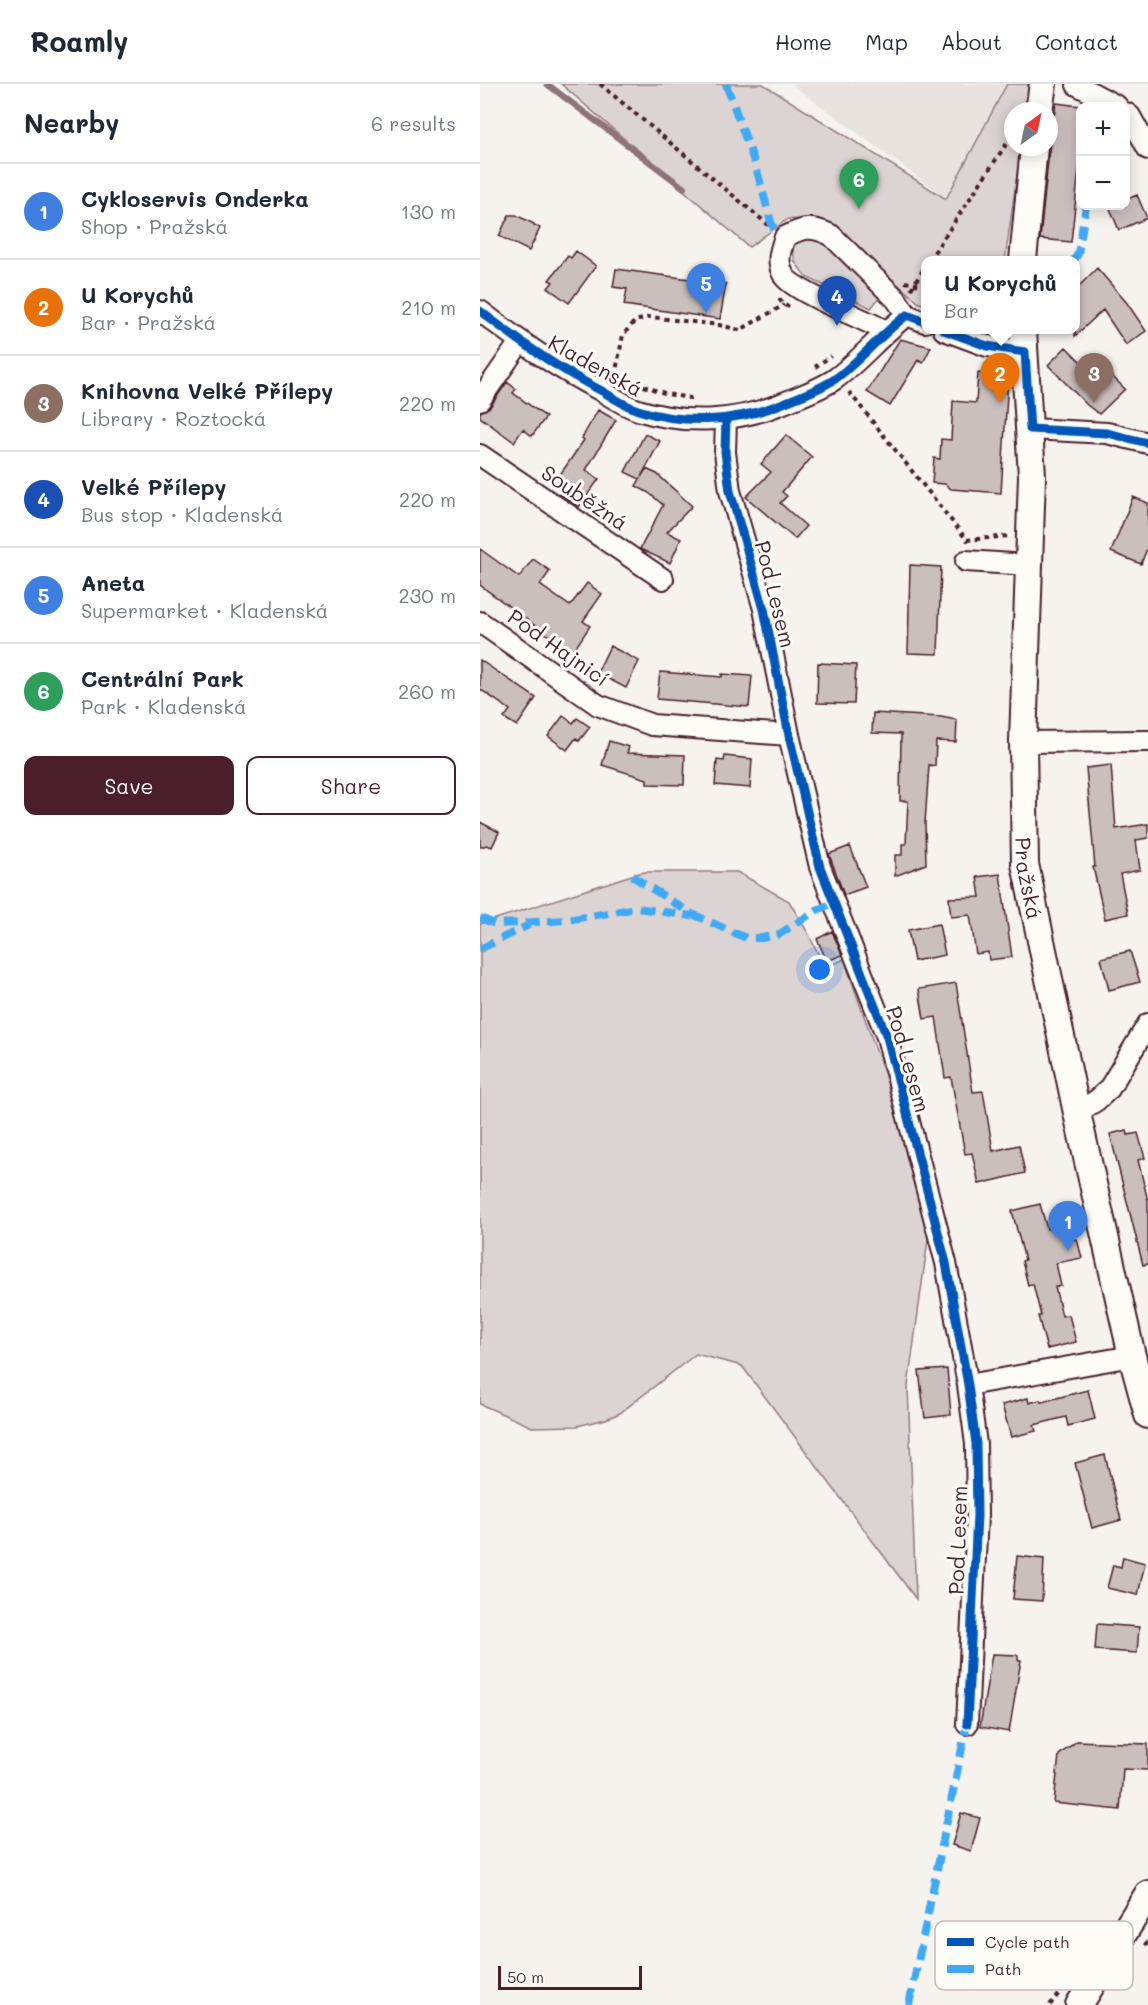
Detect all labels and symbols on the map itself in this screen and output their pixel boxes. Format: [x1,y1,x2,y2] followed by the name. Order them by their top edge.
[1004,102,1058,156] north arrow
[840,160,878,209] pin: 6
[686,264,726,313] pin: 5
[818,276,856,326] pin: 4
[544,328,648,402] street label: Kladenská
[980,354,1020,403] pin: 2
[1074,354,1114,403] pin: 3
[537,458,633,536] street label: Souběžná
[750,538,802,650] street label: Pod Lesem
[503,602,615,692] street label: Pod Hajnicí
[1011,837,1050,921] street label: Pražská
[805,955,834,984] your location
[881,1003,937,1115] street label: Pod Lesem
[1048,1202,1088,1251] pin: 1
[942,1485,972,1595] street label: Pod Lesem
[935,1921,1133,1990] legend
[985,1931,1069,1952] text: Cycle path
[985,1958,1021,1979] text: Path
[498,1963,642,1990] scale bar

